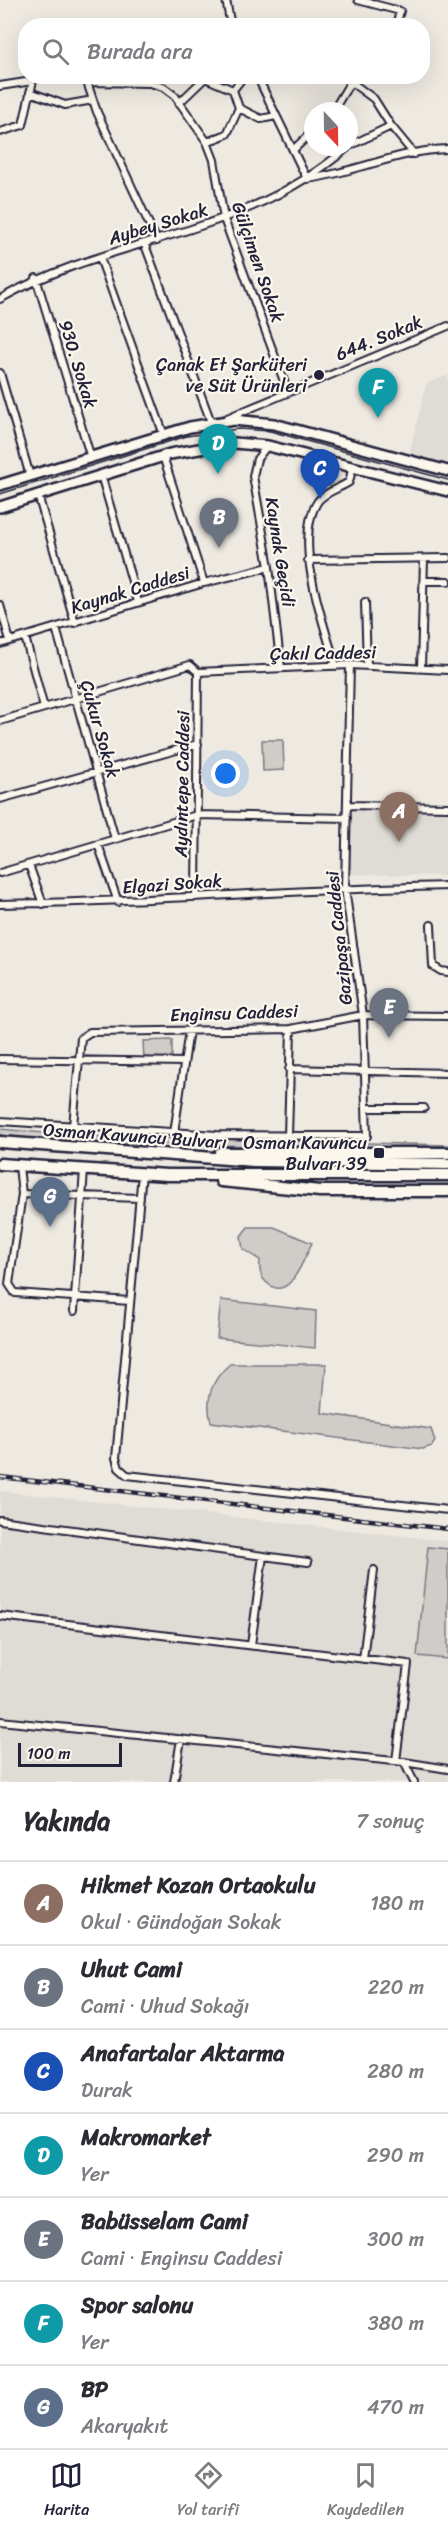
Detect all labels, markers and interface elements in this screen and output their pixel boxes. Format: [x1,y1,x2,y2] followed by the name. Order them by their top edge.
[18,18,430,84] search box
[87,32,192,71] text: Burada ara
[39,35,72,68] icon: search
[304,102,358,156] north arrow
[103,194,212,255] street label: Aybey Sokak
[222,197,294,327] street label: Gülçimen Sokak
[331,306,428,370] street label: 644. Sokak
[49,316,107,413] street label: 930. Sokak
[156,349,308,402] place label: Çanak Et Şarküteri ve Süt Ürünleri
[312,368,326,382] marker: Çanak Et Şarküteri ve Süt Ürünleri
[358,368,398,418] pin: F
[198,424,238,474] pin: D
[300,450,340,499] pin: C
[256,495,305,610] street label: Kaynak Geçidi
[200,498,238,548] pin: B
[66,556,195,623] street label: Kaynak Caddesi
[270,636,377,670] street label: Çakıl Caddesi
[71,676,129,782] street label: Çukur Sokak
[165,709,199,859] street label: Aydıntepe Caddesi
[211,759,240,788] your location
[380,792,418,842] pin: A
[121,865,223,903] street label: Elgazi Sokak
[316,868,362,1007] street label: Gazipaşa Caddesi
[370,988,408,1038] pin: E
[170,995,299,1031] street label: Enginsu Caddesi
[42,1114,228,1158] street label: Osman Kavuncu Bulvarı
[243,1127,367,1180] place label: Osman Kavuncu Bulvarı 39
[372,1146,386,1160] marker: Osman Kavuncu Bulvarı 39
[31,1178,70,1227] pin: G
[27,1739,71,1768] text: 100 m
[18,1740,122,1768] scale bar
[24,1798,110,1844] text: Yakında
[357,1804,424,1839] text: 7 sonuç
[81,1866,316,1905] text: Hikmet Kozan Ortaokulu
[37,1886,50,1921] text: A
[370,1886,424,1921] text: 180 m
[81,1905,281,1940] text: Okul · Gündoğan Sokak
[81,1950,182,1989] text: Uhut Cami
[37,1970,50,2005] text: B
[368,1970,424,2005] text: 220 m
[81,1989,249,2024] text: Cami · Uhud Sokağı
[81,2034,284,2073] text: Anafartalar Aktarma
[37,2054,50,2089] text: C
[367,2054,424,2089] text: 280 m
[81,2073,133,2108] text: Durak
[81,2118,211,2157] text: Makromarket
[38,2138,49,2173] text: D
[367,2138,424,2173] text: 290 m
[81,2157,108,2192] text: Yer
[81,2202,248,2241] text: Babüsselam Cami
[38,2222,49,2257] text: E
[367,2222,424,2257] text: 300 m
[81,2241,282,2276] text: Cami · Enginsu Caddesi
[81,2286,193,2325] text: Spor salonu
[38,2306,49,2341] text: F
[368,2306,424,2341] text: 380 m
[81,2325,108,2360] text: Yer
[81,2370,108,2409] text: BP
[37,2390,50,2425] text: G
[367,2390,424,2425] text: 470 m
[81,2409,168,2444] text: Akaryakıt
[44,2459,89,2524] tab: Harita
[177,2459,239,2524] tab: Yol tarifi
[327,2459,404,2524] tab: Kaydedilen

